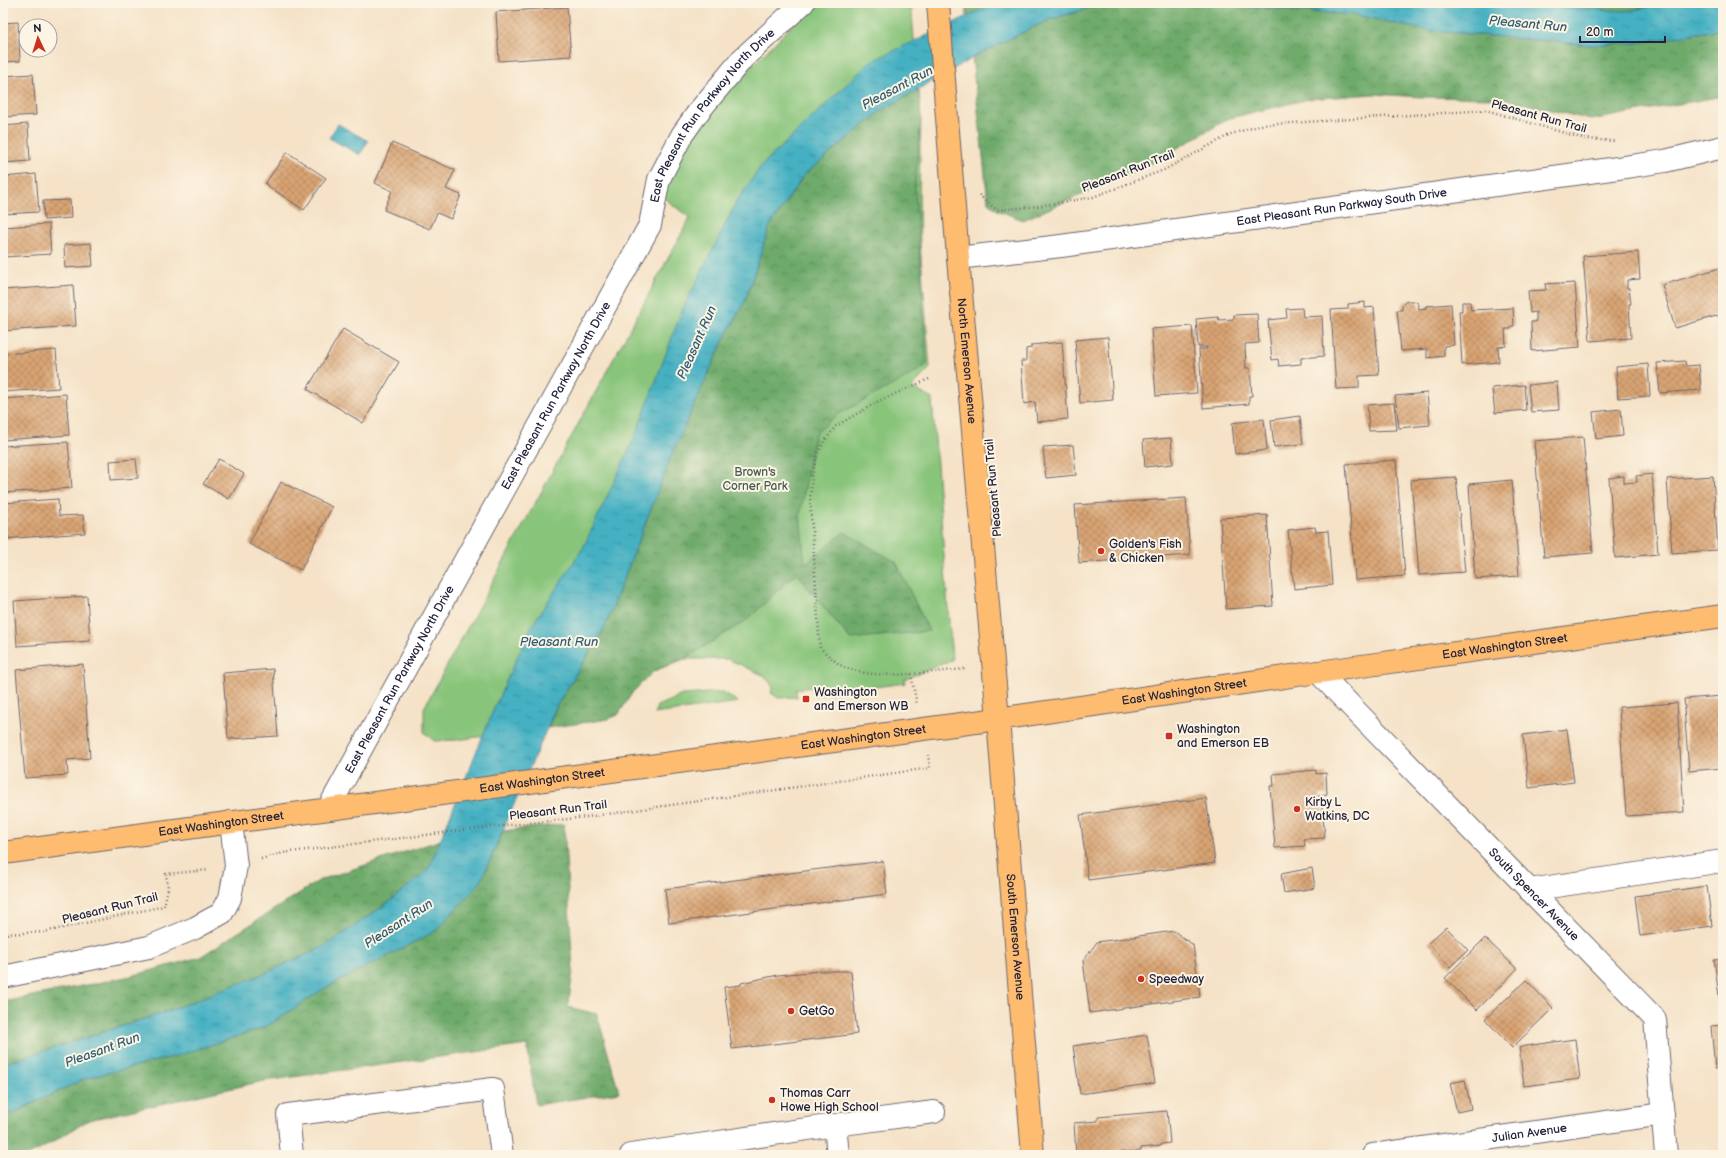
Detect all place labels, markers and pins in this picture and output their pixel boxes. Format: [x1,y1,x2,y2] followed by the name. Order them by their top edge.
[1109,537,1182,566] place label: Golden's Fish & Chicken
[1096,546,1106,556] marker: Golden's Fish & Chicken
[814,685,908,714] place label: Washington and Emerson WB
[801,694,811,704] marker: Washington and Emerson WB
[1177,722,1269,751] place label: Washington and Emerson EB
[1164,731,1174,741] marker: Washington and Emerson EB
[1305,795,1370,824] place label: Kirby L Watkins, DC
[1292,804,1302,814] marker: Kirby L Watkins, DC
[1149,972,1205,987] place label: Speedway
[1136,974,1146,984] marker: Speedway
[799,1004,835,1019] place label: GetGo
[786,1006,796,1016] marker: GetGo
[780,1086,879,1115] place label: Thomas Carr Howe High School
[767,1095,777,1105] marker: Thomas Carr Howe High School

